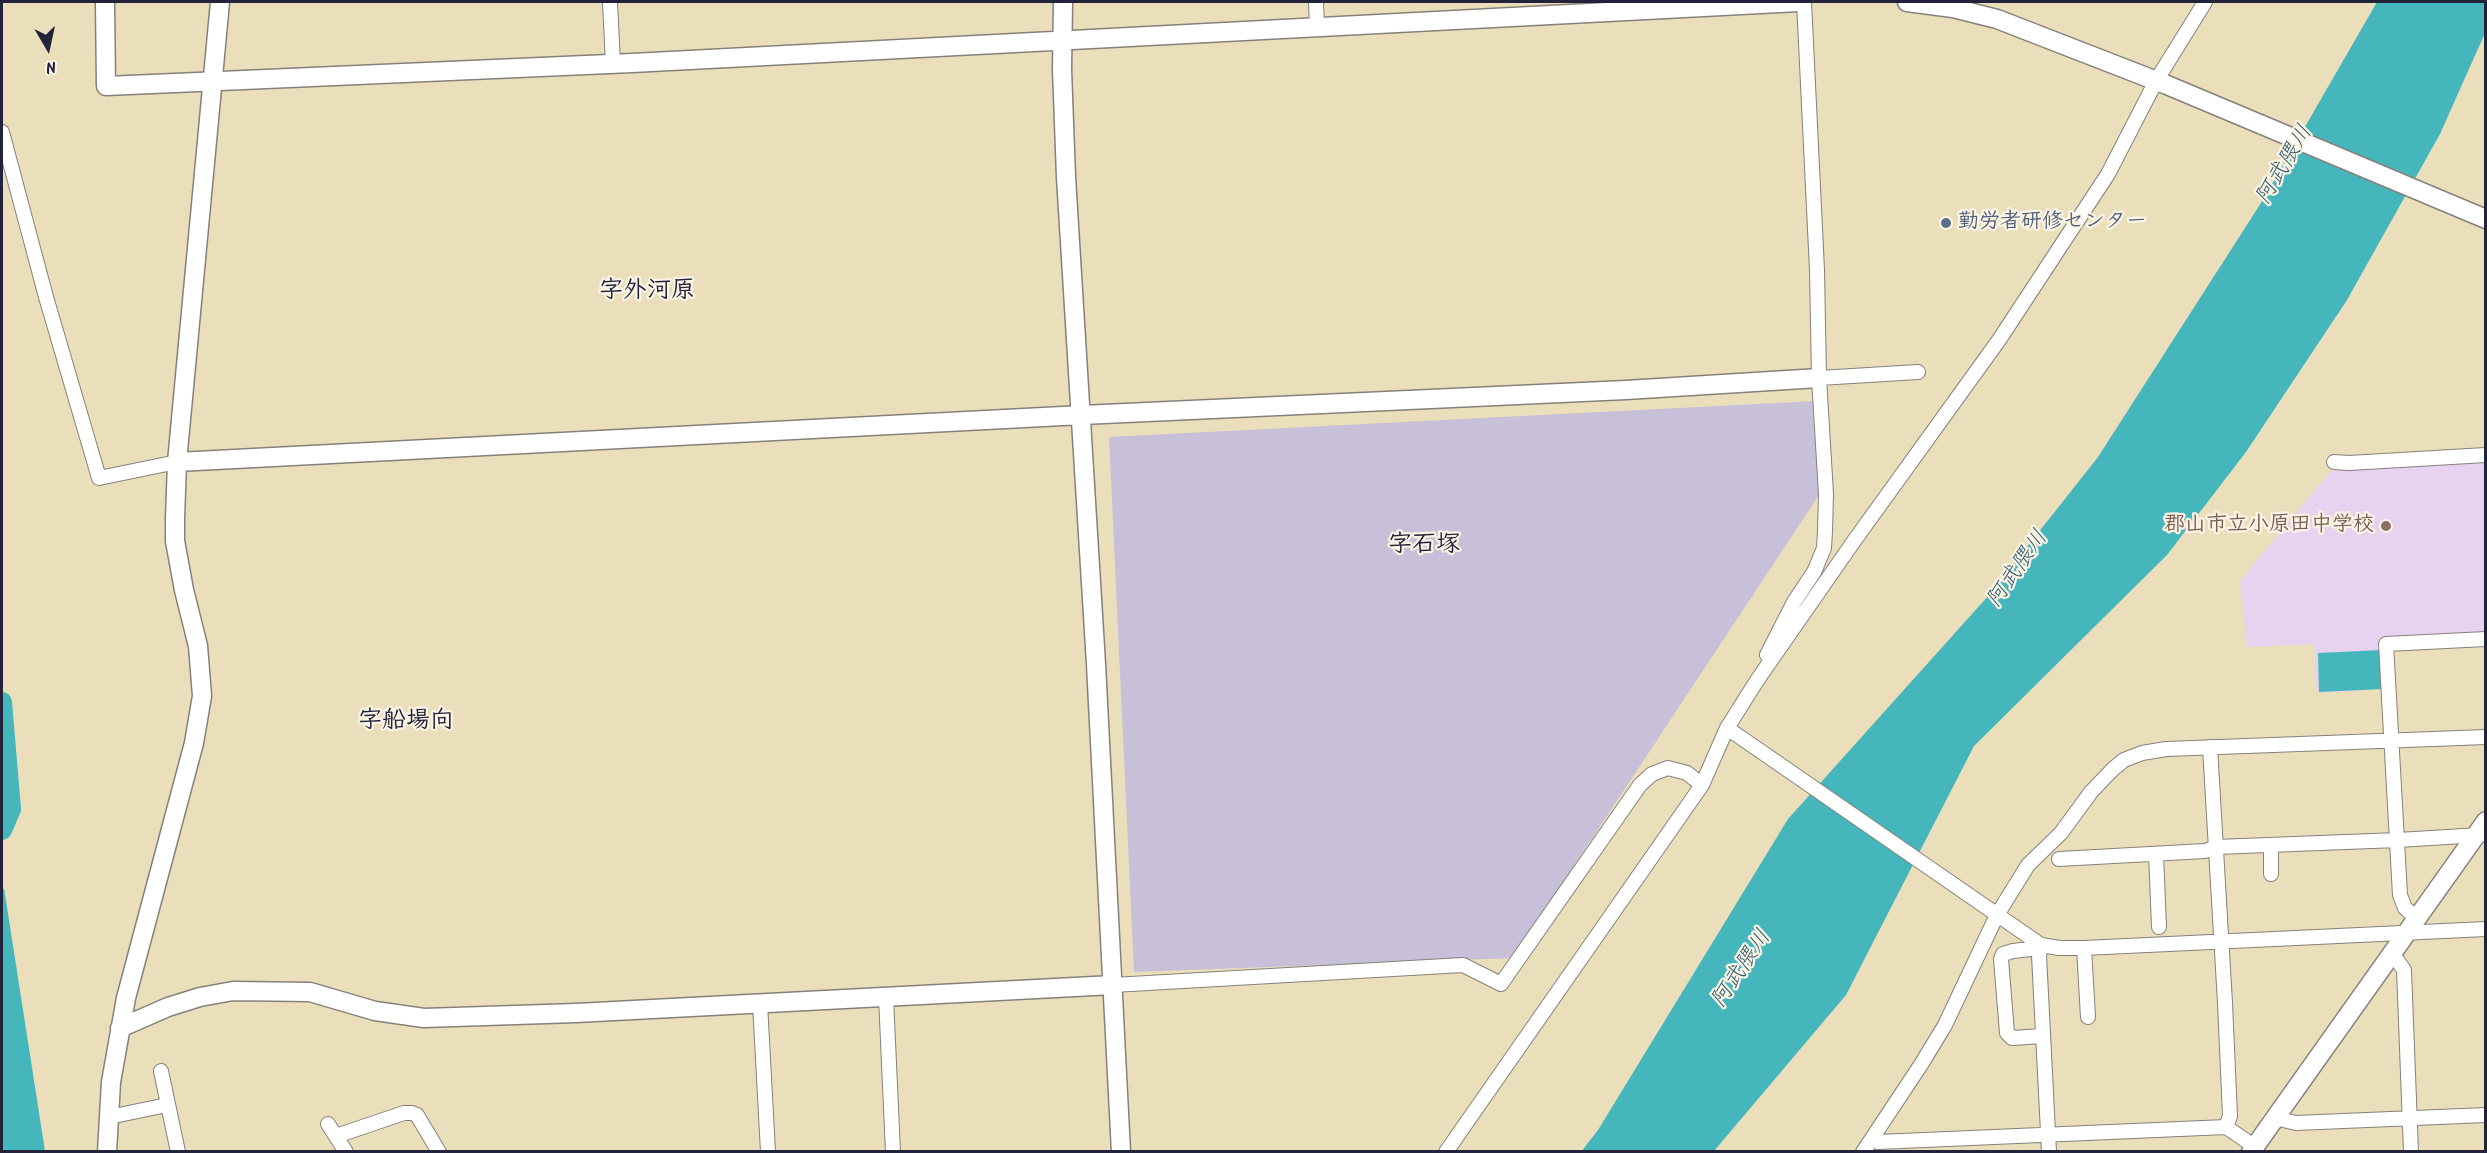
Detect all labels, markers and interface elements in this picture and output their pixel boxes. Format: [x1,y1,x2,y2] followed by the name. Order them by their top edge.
[18,18,78,78] north arrow
[44,53,58,79] text: N
[2252,121,2320,211] water label: 阿武隈川
[1958,210,2147,236] place label: 勤労者研修センター
[1939,216,1953,230] marker: 勤労者研修センター
[599,279,695,307] district label: 字外河原
[2164,513,2374,539] place label: 郡山市立小原田中学校
[2379,519,2393,533] marker: 郡山市立小原田中学校
[1983,526,2055,614] water label: 阿武隈川
[1388,533,1460,561] district label: 字石塚
[358,709,454,737] district label: 字船場向
[1707,926,1779,1014] water label: 阿武隈川

